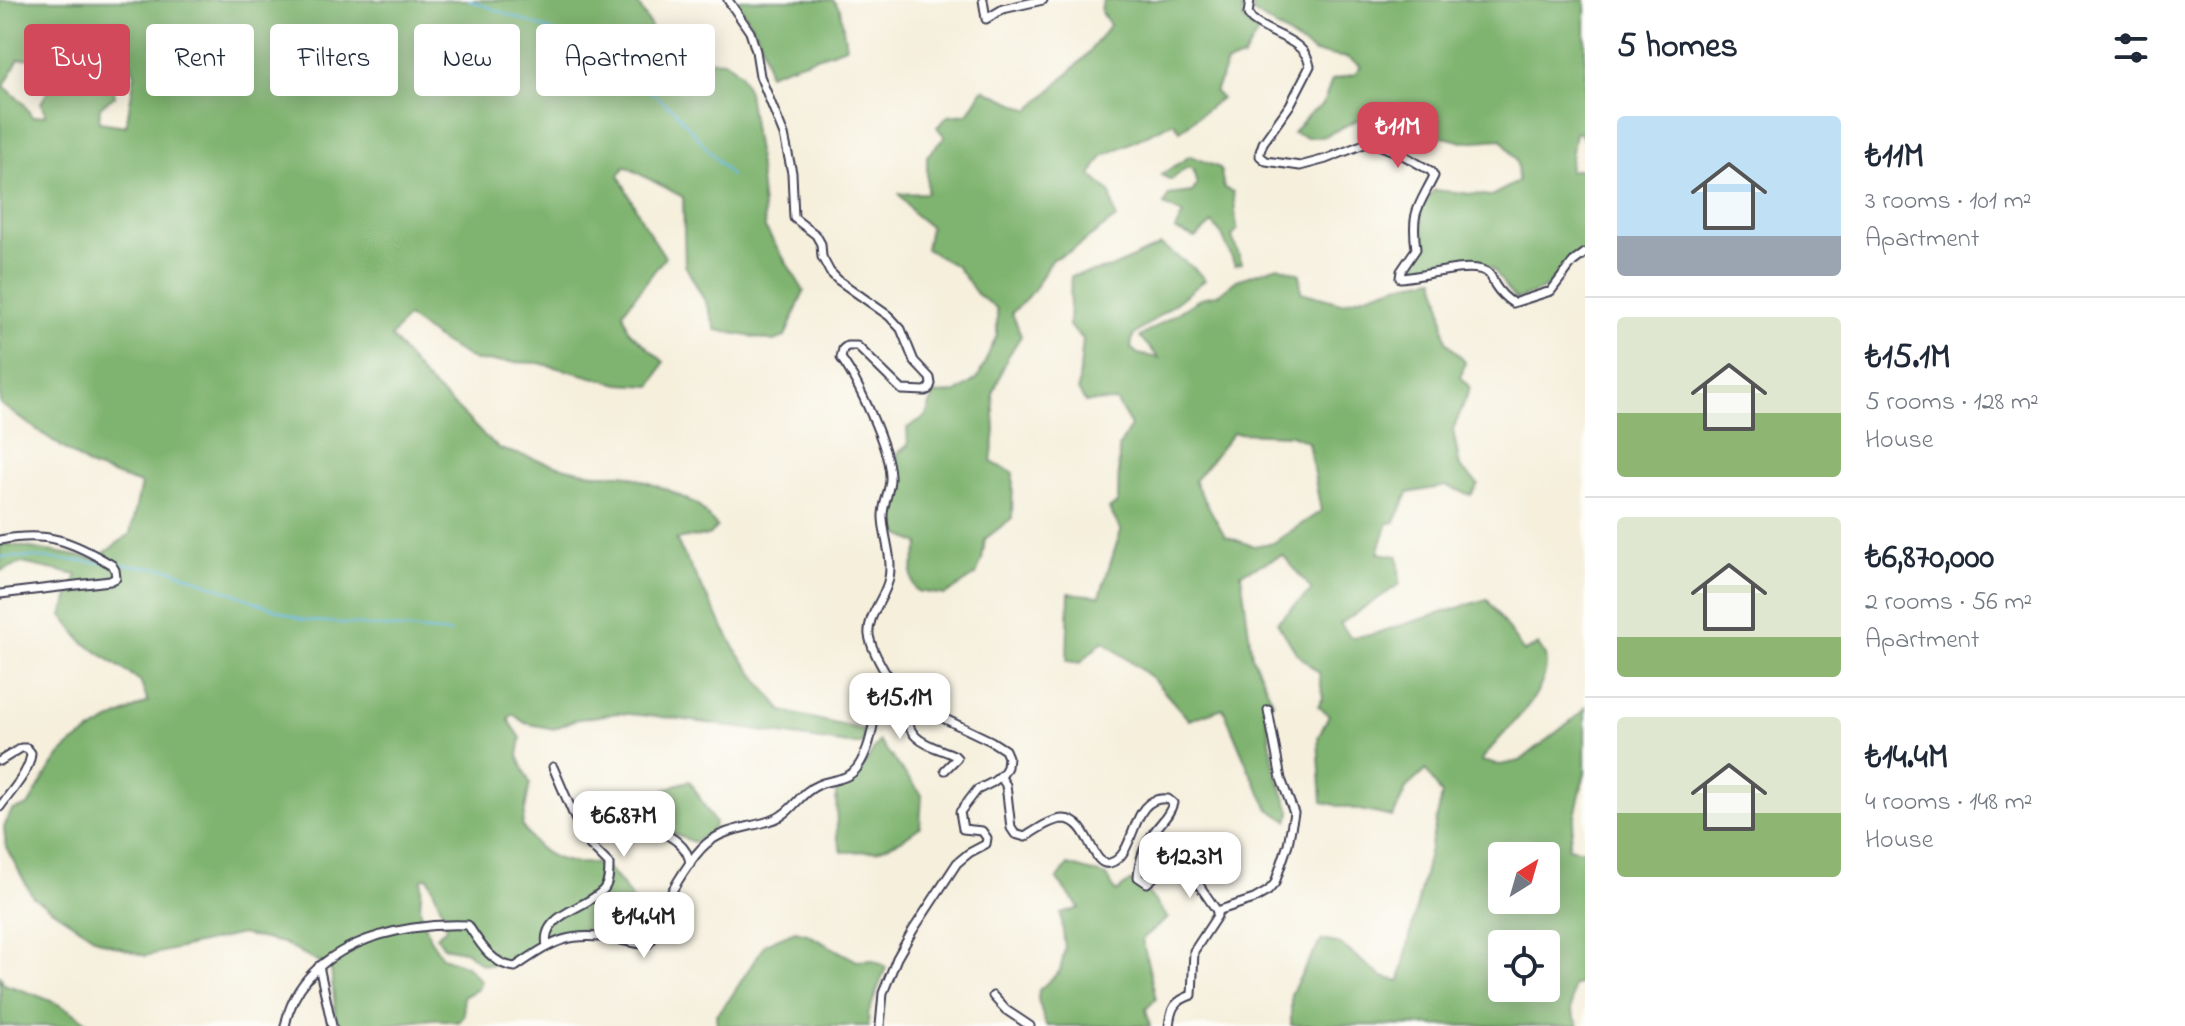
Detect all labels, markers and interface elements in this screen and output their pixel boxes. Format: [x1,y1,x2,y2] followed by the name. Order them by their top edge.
[1617,23,1738,73] text: 5 homes
[24,24,130,96] chip: Buy
[146,24,254,96] chip: Rent
[270,24,398,96] chip: Filters
[414,24,520,96] chip: New
[536,24,715,96] chip: Apartment
[2109,26,2153,70] icon: filters
[1351,102,1445,170] pin: ₺11M
[1375,109,1421,147] text: ₺11M
[1865,133,1924,183] text: ₺11M
[1681,148,1777,244] icon: home
[1865,183,2031,221] text: 3 rooms · 101 m²
[1865,221,1979,259] text: Apartment
[1865,334,1951,384] text: ₺15.1M
[1681,349,1777,445] icon: home
[1865,384,2039,422] text: 5 rooms · 128 m²
[1865,422,1933,460] text: House
[1865,534,1994,584] text: ₺6,870,000
[1681,549,1777,645] icon: home
[1865,584,2032,622] text: 2 rooms · 56 m²
[1865,622,1979,660] text: Apartment
[835,673,965,741] pin: ₺15.1M
[867,680,933,718] text: ₺15.1M
[1865,734,1948,784] text: ₺14.4M
[1681,749,1777,845] icon: home
[1865,784,2032,822] text: 4 rooms · 148 m²
[559,791,689,859] pin: ₺6.87M
[591,798,657,836] text: ₺6.87M
[1865,822,1933,860] text: House
[1125,832,1255,900] pin: ₺12.3M
[1157,839,1223,877] text: ₺12.3M
[1488,842,1560,914] north arrow
[1488,842,1560,1002] map controls
[579,892,709,960] pin: ₺14.4M
[612,899,676,937] text: ₺14.4M
[1488,930,1560,1002] button: locate

